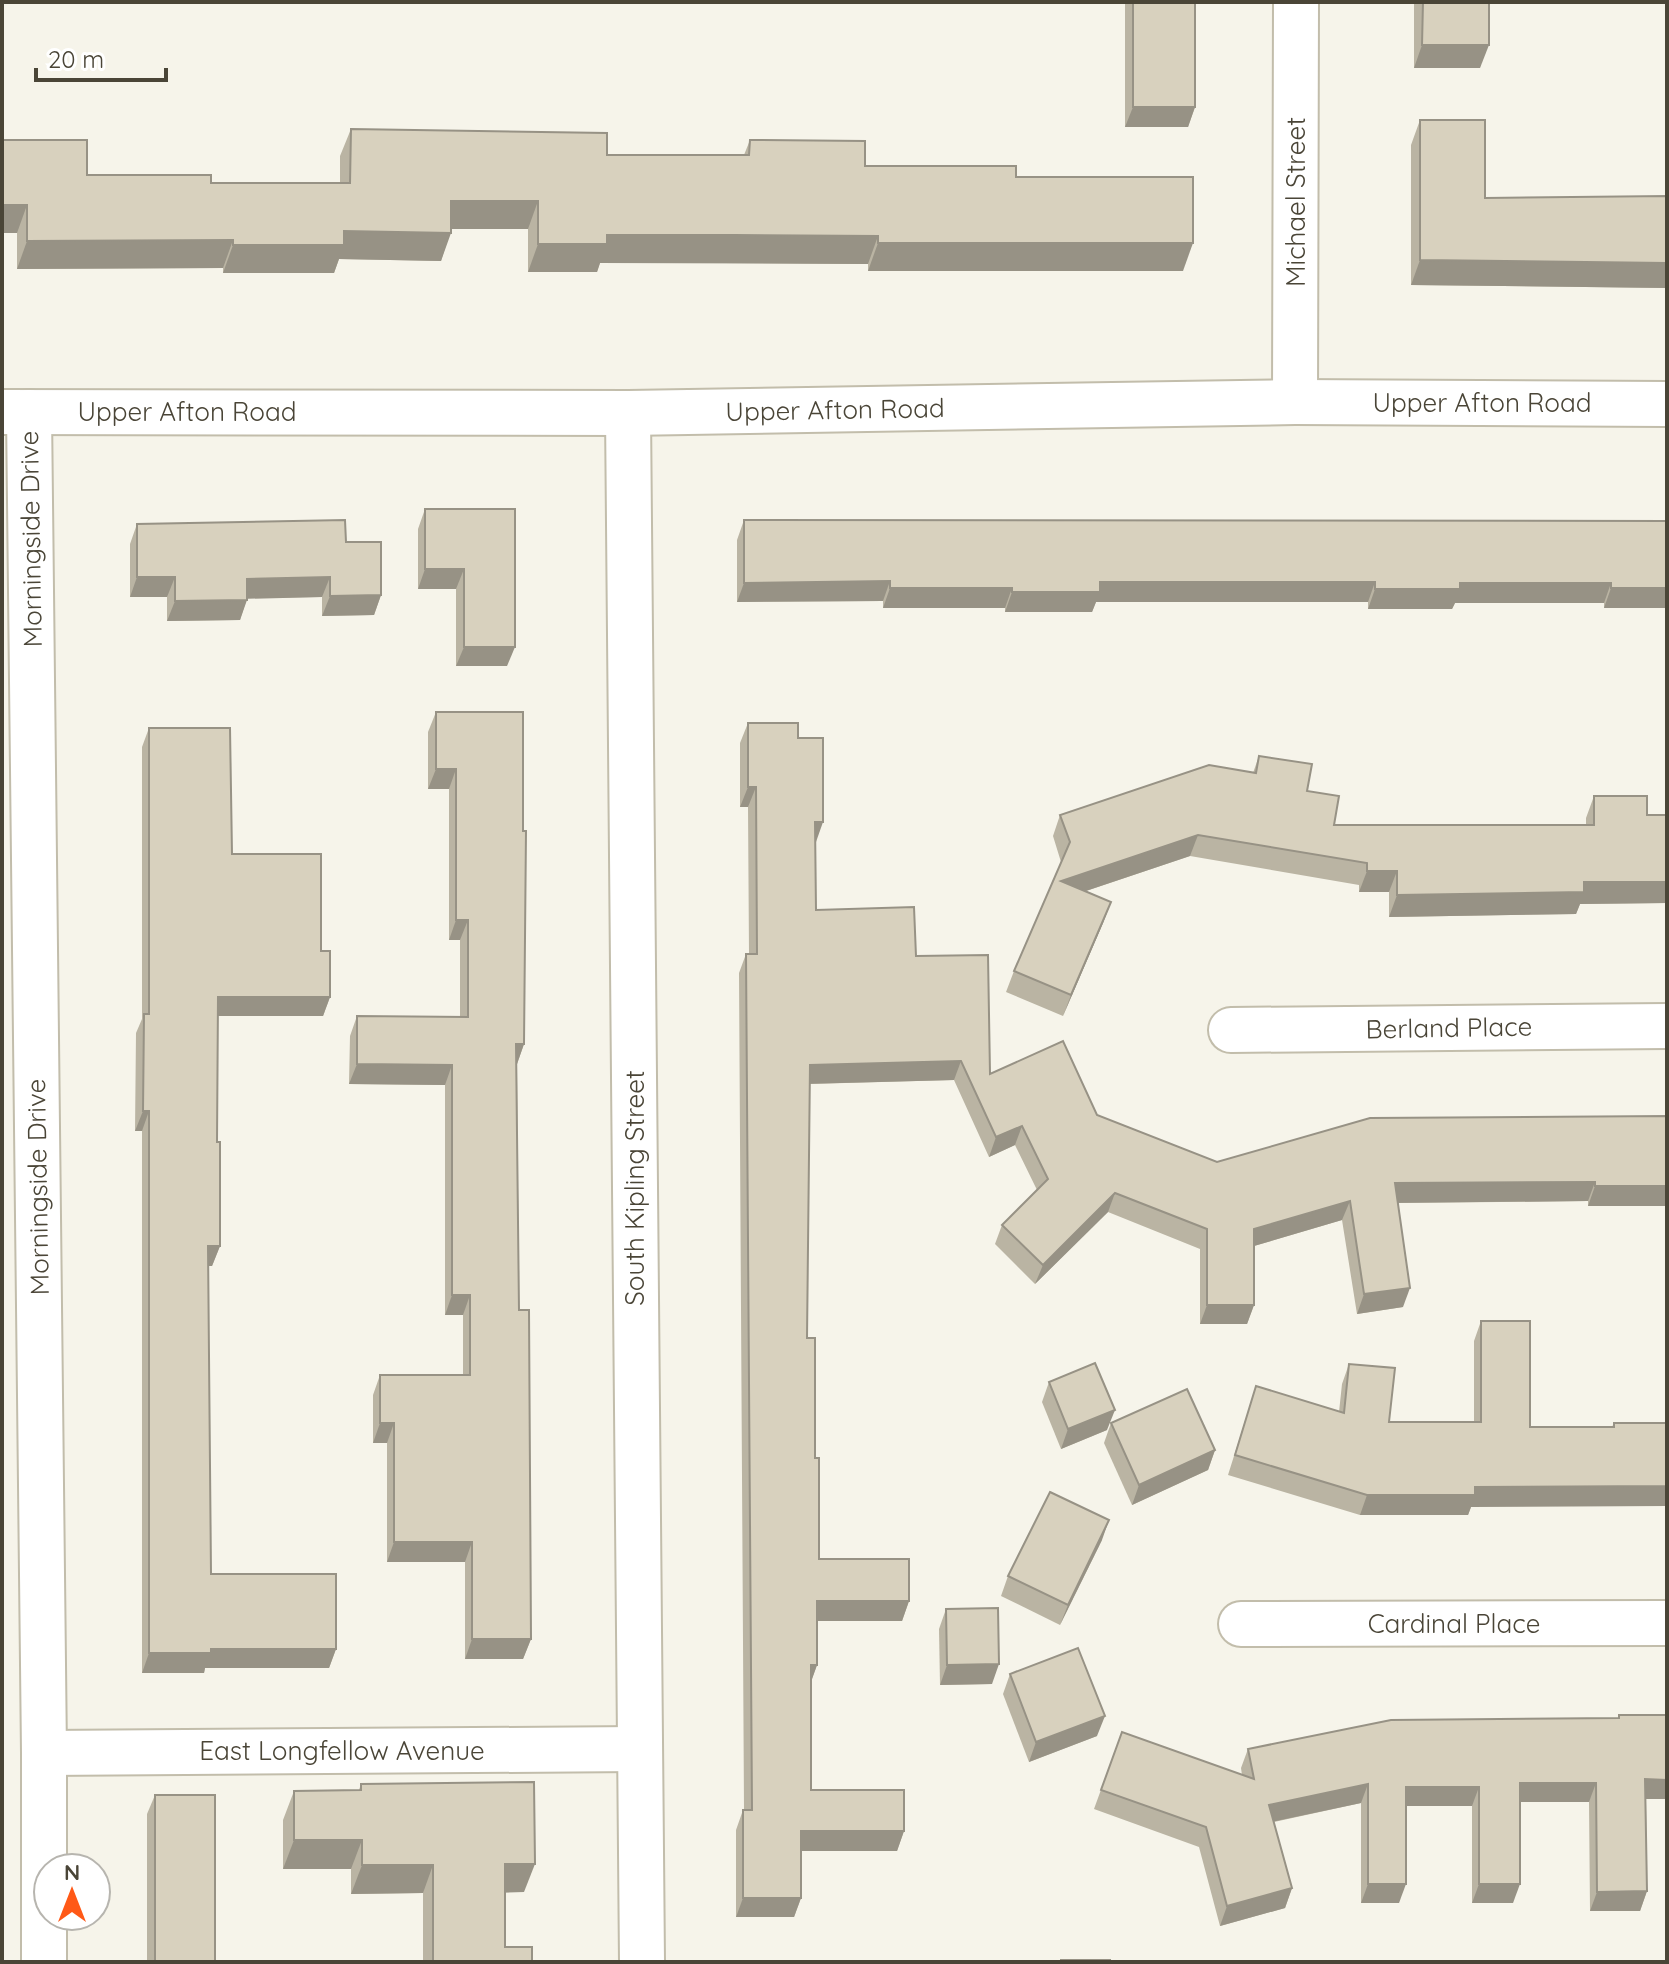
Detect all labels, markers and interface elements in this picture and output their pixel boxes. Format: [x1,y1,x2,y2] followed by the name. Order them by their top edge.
[36,32,166,82] scale bar
[48,44,104,74] text: 20 m
[1279,117,1312,287] street label: Michael Street
[1372,386,1592,419] street label: Upper Afton Road
[725,391,945,428] street label: Upper Afton Road
[77,395,297,428] street label: Upper Afton Road
[12,430,49,648] street label: Morningside Drive
[1365,1010,1533,1045] street label: Berland Place
[618,1070,651,1306] street label: South Kipling Street
[19,1078,56,1296] street label: Morningside Drive
[1368,1607,1540,1640] street label: Cardinal Place
[199,1734,485,1767] street label: East Longfellow Avenue
[32,1852,112,1932] north arrow
[64,1858,80,1886] text: N

